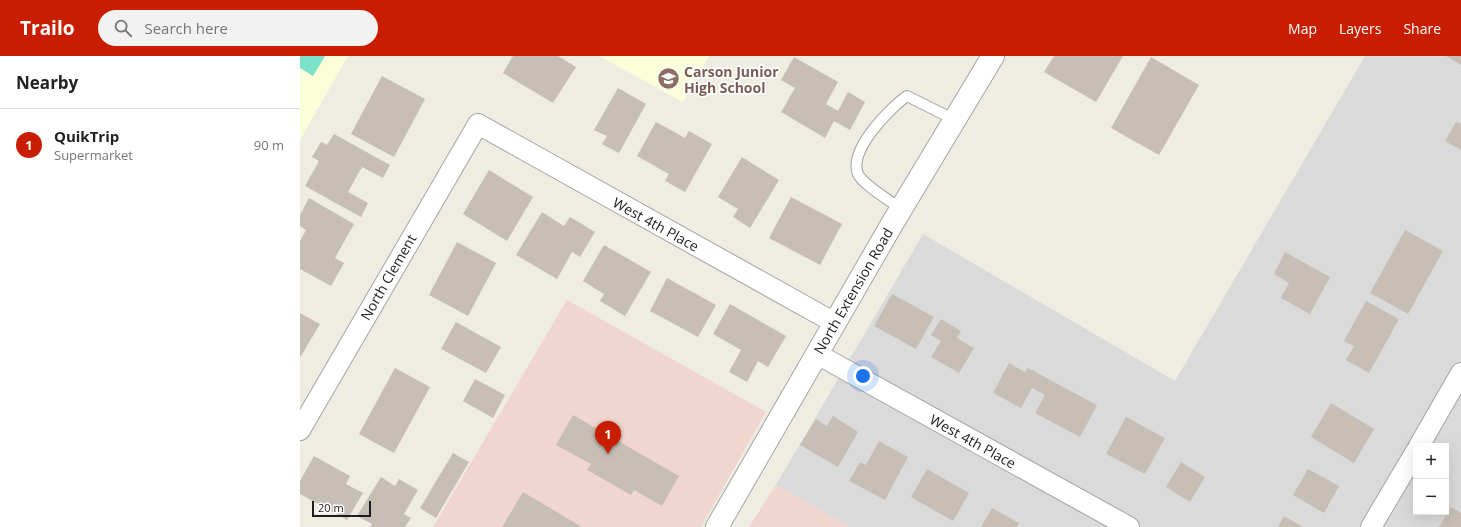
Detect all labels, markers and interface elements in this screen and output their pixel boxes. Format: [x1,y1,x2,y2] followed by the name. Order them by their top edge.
[98,10,378,46] search box
[20,15,74,41] text: Trailo
[112,17,134,39] icon: search
[144,18,228,38] text: Search here
[1288,19,1317,38] text: Map
[1339,19,1381,38] text: Layers
[1403,19,1441,38] text: Share
[684,62,779,97] place label: Carson Junior High School
[656,66,682,92] school or university icon: Carson Junior High School
[16,71,78,94] text: Nearby
[54,126,119,146] text: QuikTrip
[25,136,33,154] text: 1
[254,136,284,154] text: 90 m
[54,146,133,164] text: Supermarket
[610,193,703,256] street label: West 4th Place
[809,224,897,358] street label: North Extension Road
[356,230,420,324] street label: North Clement
[853,366,873,386] your location
[927,410,1020,473] street label: West 4th Place
[595,421,621,454] pin: 1
[1413,443,1449,515] map controls
[1413,443,1449,479] button: +
[1413,479,1449,515] button: −
[312,499,371,518] scale bar
[318,500,344,515] text: 20 m

